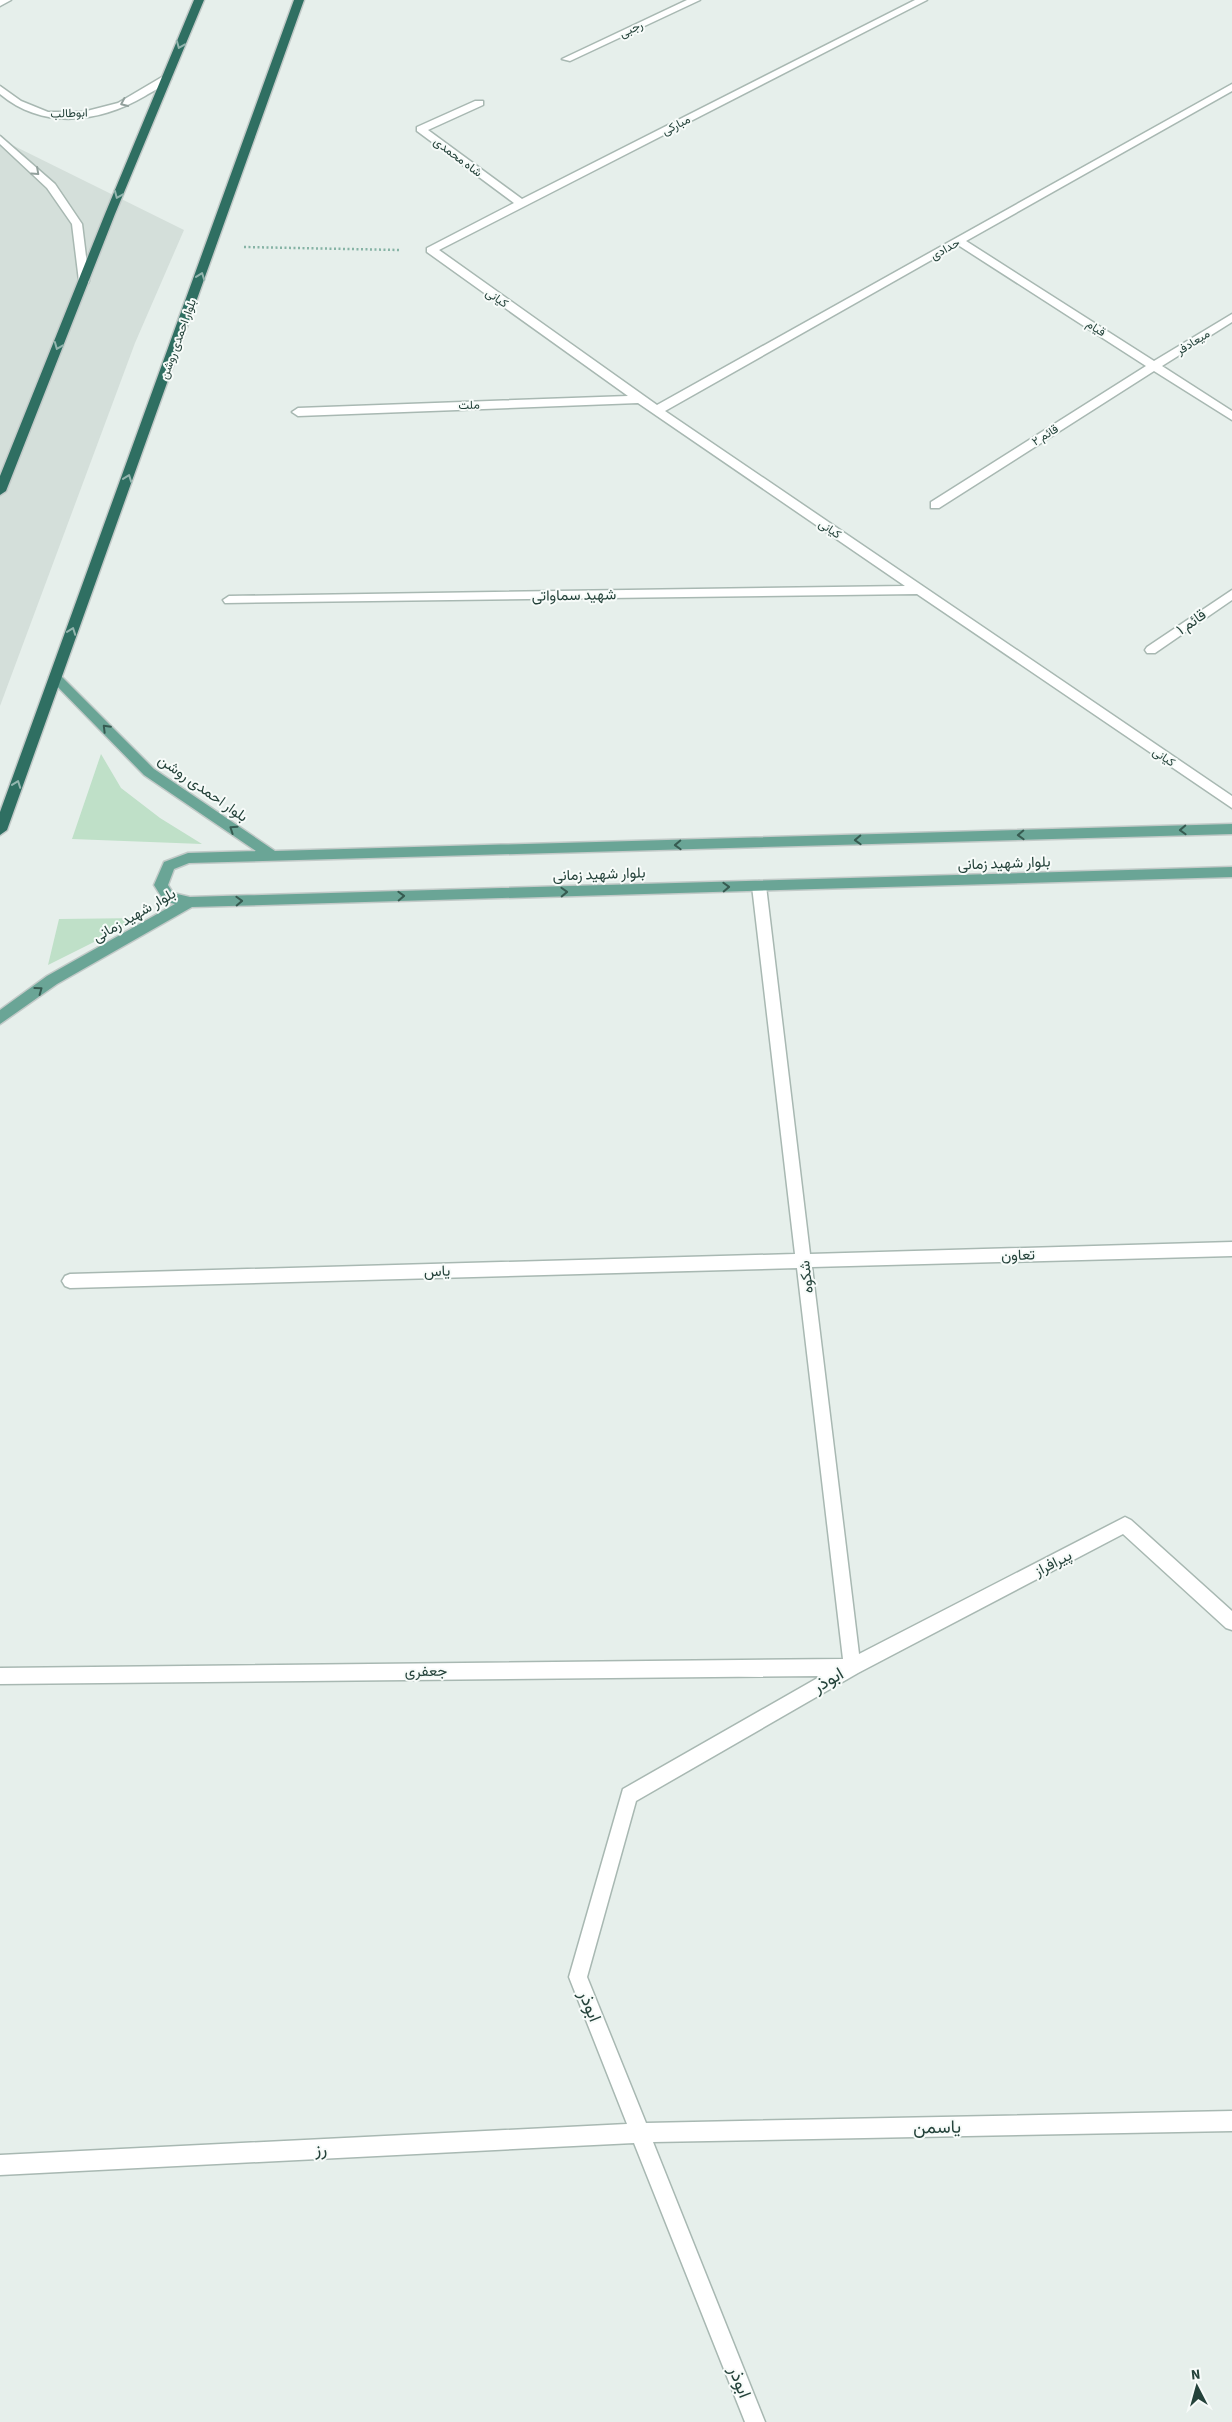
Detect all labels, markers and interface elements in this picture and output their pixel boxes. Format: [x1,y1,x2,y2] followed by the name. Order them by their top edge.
[617,17,646,42] street label: رجبی
[176,40,187,49] one-way arrow
[120,97,129,107] one-way arrow
[50,104,88,123] street label: ابوطالب
[659,111,693,140] street label: مبارکی
[430,133,486,181] street label: شاه محمدی
[30,166,39,175] one-way arrow
[114,190,124,199] one-way arrow
[927,234,963,264] street label: حدادی
[195,272,205,281] one-way arrow
[482,285,511,312] street label: کیانی
[156,297,201,382] street label: بلوار احمدی روشن
[1083,316,1109,341] street label: قیام
[1172,326,1213,360] street label: میعادفر
[54,341,64,350] one-way arrow
[458,397,480,414] street label: ملت
[1029,421,1062,450] street label: قائم ۲
[122,474,132,483] one-way arrow
[815,516,844,543] street label: کیانی
[532,584,617,607] street label: شهید سماواتی
[1172,604,1211,640] street label: قائم ۱
[66,627,76,636] one-way arrow
[103,725,112,734] one-way arrow
[1149,744,1178,771] street label: کیانی
[154,750,252,827] street label: بلوار احمدی روشن
[11,780,21,788] one-way arrow
[1179,825,1187,836] one-way arrow
[229,826,239,835] one-way arrow
[1017,830,1024,840] one-way arrow
[854,834,862,845] one-way arrow
[674,840,682,850] one-way arrow
[957,851,1051,876] street label: بلوار شهید زمانی
[552,862,646,887] street label: بلوار شهید زمانی
[722,882,730,892] one-way arrow
[89,883,180,948] street label: بلوار شهید زمانی
[560,886,568,897] one-way arrow
[398,891,406,901] one-way arrow
[235,895,243,906] one-way arrow
[33,987,42,995] one-way arrow
[1001,1244,1036,1267] street label: تعاون
[794,1259,819,1295] street label: شکوه
[423,1261,451,1282] street label: یاس
[1030,1545,1076,1582] street label: پیرافراز
[405,1661,447,1682] street label: جعفری
[807,1662,848,1700] street label: ابوذر
[572,1986,607,2026] street label: ابوذر
[913,2115,961,2140] street label: یاسمن
[313,2137,328,2162] street label: رز
[722,2362,757,2402] street label: ابوذر
[1172,2362,1222,2412] north arrow
[1190,2365,1201,2385] text: N

